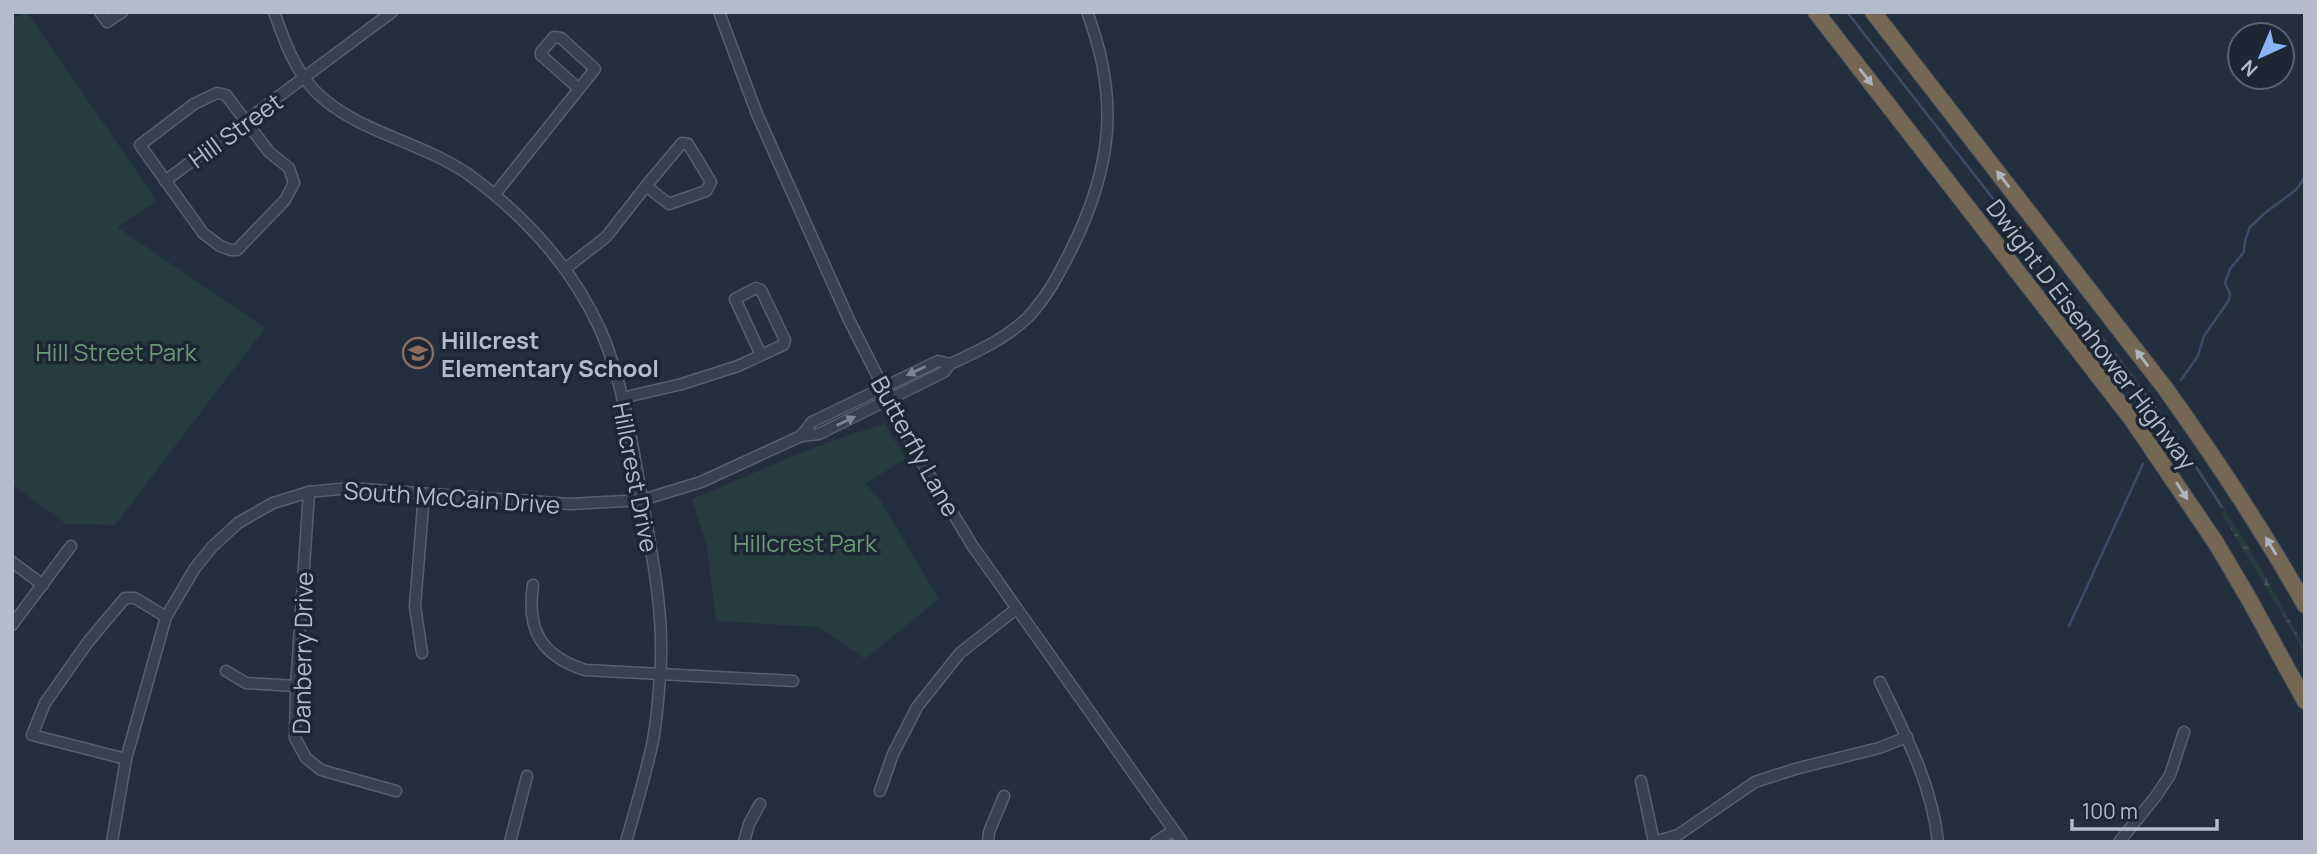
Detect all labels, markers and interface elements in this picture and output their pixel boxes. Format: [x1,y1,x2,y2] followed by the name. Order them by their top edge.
[2226,21,2296,91] north arrow
[2235,54,2263,82] text: N
[1858,67,1873,85] one-way arrow
[181,85,289,175] street label: Hill Street
[1995,170,2010,188] one-way arrow
[1979,192,2205,476] street label: Dwight D Eisenhower Highway
[441,323,659,384] place label: Hillcrest Elementary School
[35,335,198,368] park label: Hill Street Park
[401,336,435,370] school or university icon: Hillcrest Elementary School
[2135,350,2150,368] one-way arrow
[906,366,926,377] one-way arrow
[864,370,968,522] street label: Butterfly Lane
[605,399,667,555] street label: Hillcrest Drive
[836,415,856,426] one-way arrow
[343,473,561,521] street label: South McCain Drive
[2175,482,2188,501] one-way arrow
[733,526,878,559] park label: Hillcrest Park
[2264,537,2277,556] one-way arrow
[284,571,320,735] street label: Danberry Drive
[2072,788,2217,832] scale bar
[2082,797,2138,825] text: 100 m

